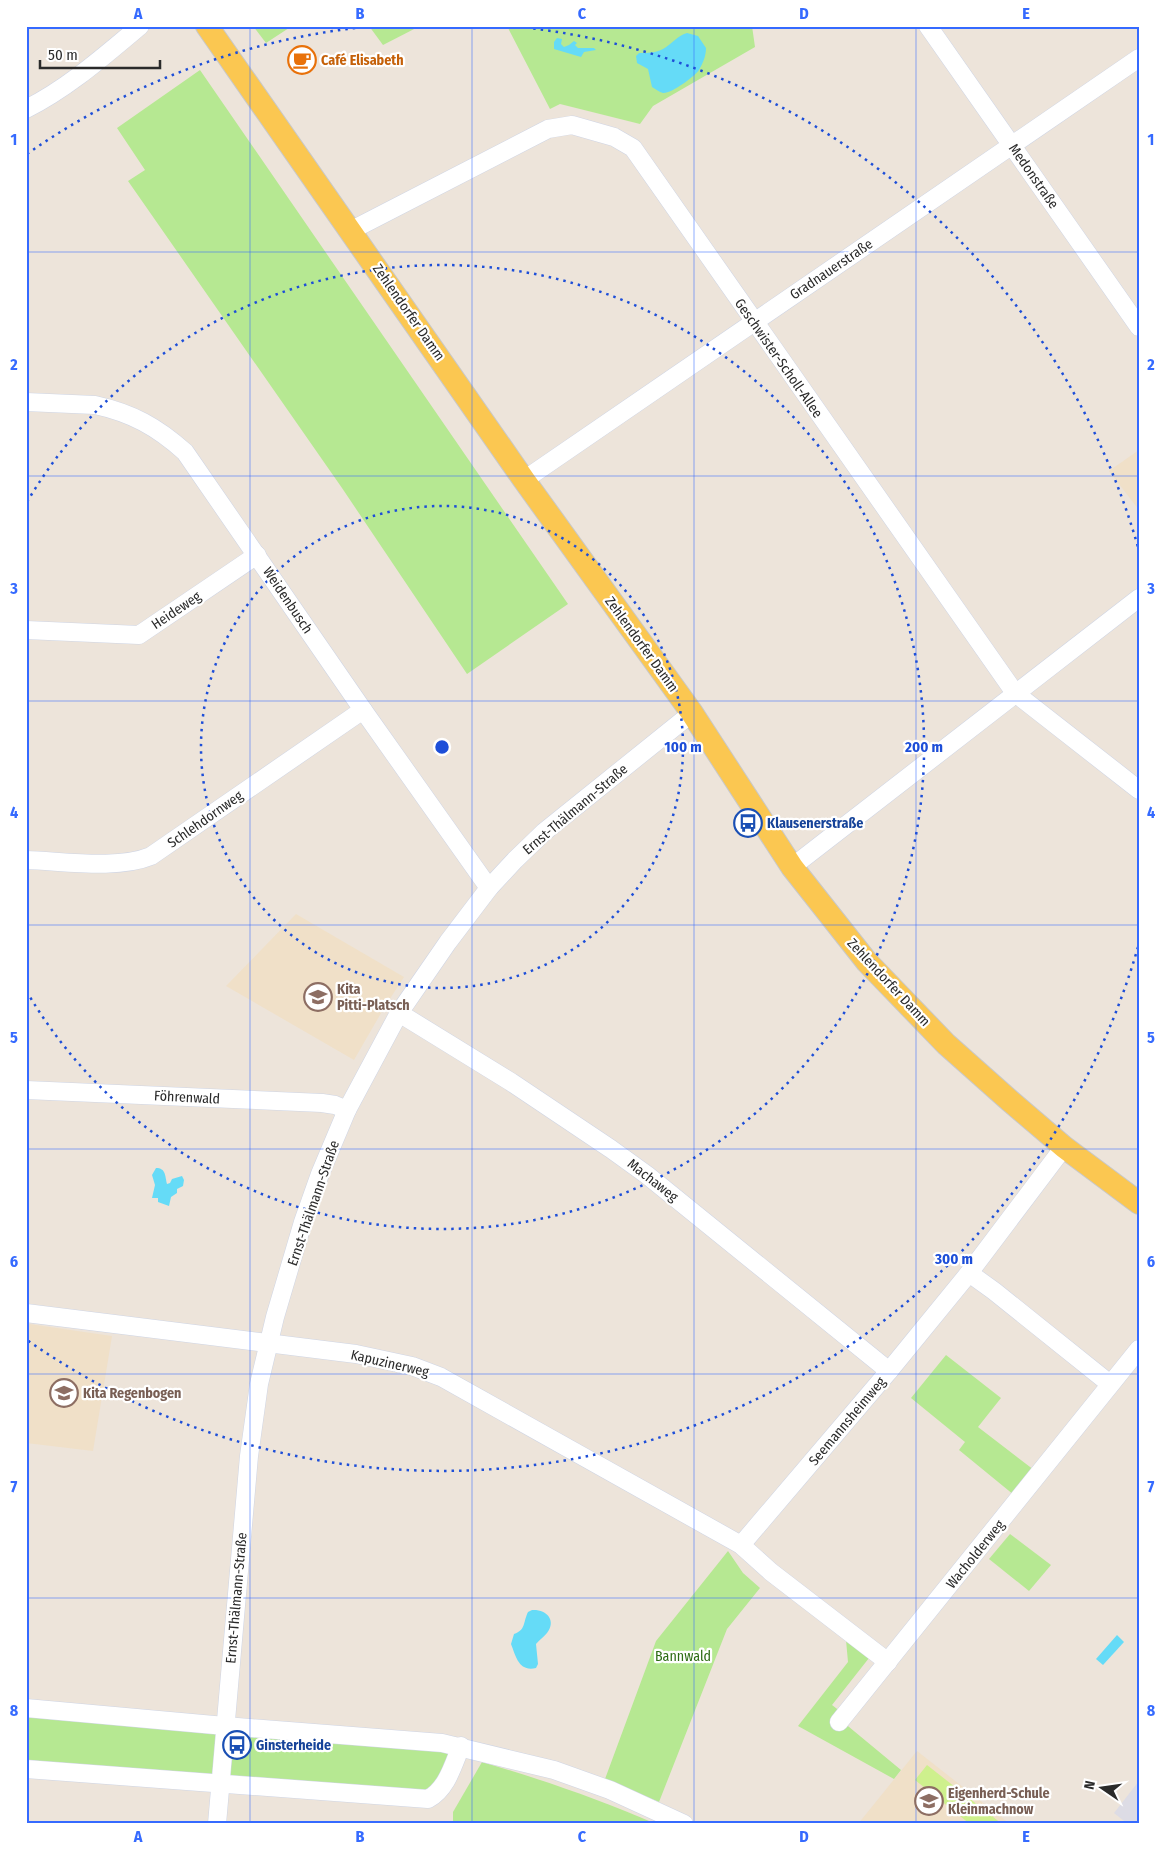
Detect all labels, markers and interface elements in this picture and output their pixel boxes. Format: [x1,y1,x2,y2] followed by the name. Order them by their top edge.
[133,4,143,23] text: A
[356,4,365,23] text: B
[578,4,587,23] text: C
[799,4,809,23] text: D
[1022,4,1030,23] text: E
[40,38,160,70] scale bar
[287,45,317,75] cafe icon: Café Elisabeth
[48,46,78,64] text: 50 m
[321,52,404,69] place label: Café Elisabeth
[11,130,17,149] text: 1
[1148,130,1154,149] text: 1
[1005,141,1062,212] street label: Medonstraße
[787,235,876,303] street label: Gradnauerstraße
[369,261,448,364] street label: Zehlendorfer Damm
[731,295,826,421] street label: Geschwister-Scholl-Allee
[9,355,18,374] text: 2
[1146,355,1155,374] text: 2
[259,564,316,637] street label: Weidenbusch
[9,579,18,598] text: 3
[1146,579,1155,598] text: 3
[148,587,205,633] street label: Heideweg
[601,593,682,695] street label: Zehlendorfer Damm
[433,738,451,756] centre of rings
[664,738,702,756] text: 100 m
[904,738,943,756] text: 200 m
[519,761,631,858] street label: Ernst-Thälmann-Straße
[164,787,247,852] street label: Schlehdornweg
[10,803,18,822] text: 4
[1147,803,1155,822] text: 4
[733,808,763,838] bus stop icon: Klausenerstraße
[767,815,863,832] place label: Klausenerstraße
[844,935,934,1030] street label: Zehlendorfer Damm
[337,981,410,1014] place label: Kita Pitti-Platsch
[303,982,333,1012] school or university icon: Kita Pitti-Platsch
[10,1028,18,1047] text: 5
[1147,1028,1155,1047] text: 5
[154,1087,220,1108] street label: Föhrenwald
[284,1138,343,1268] street label: Ernst-Thälmann-Straße
[624,1155,682,1206] street label: Machaweg
[934,1250,973,1268] text: 300 m
[10,1252,18,1271] text: 6
[1147,1252,1155,1271] text: 6
[349,1346,431,1381] street label: Kapuzinerweg
[805,1373,890,1469] street label: Seemannsheimweg
[49,1378,79,1408] school or university icon: Kita Regenbogen
[83,1385,181,1402] place label: Kita Regenbogen
[11,1477,18,1496] text: 7
[1148,1477,1155,1496] text: 7
[943,1516,1008,1592] street label: Wacholderweg
[222,1532,251,1664] street label: Ernst-Thälmann-Straße
[655,1648,711,1665] park label: Bannwald
[10,1701,19,1720] text: 8
[1147,1701,1156,1720] text: 8
[222,1730,252,1760] bus stop icon: Ginsterheide
[256,1737,331,1754] place label: Ginsterheide
[1078,1762,1128,1812] north arrow
[1081,1779,1099,1791] text: N
[948,1785,1050,1818] place label: Eigenherd-Schule Kleinmachnow
[914,1786,944,1816] school or university icon: Eigenherd-Schule Kleinmachnow
[133,1827,143,1846] text: A
[356,1827,365,1846] text: B
[578,1827,587,1846] text: C
[799,1827,809,1846] text: D
[1022,1827,1030,1846] text: E

